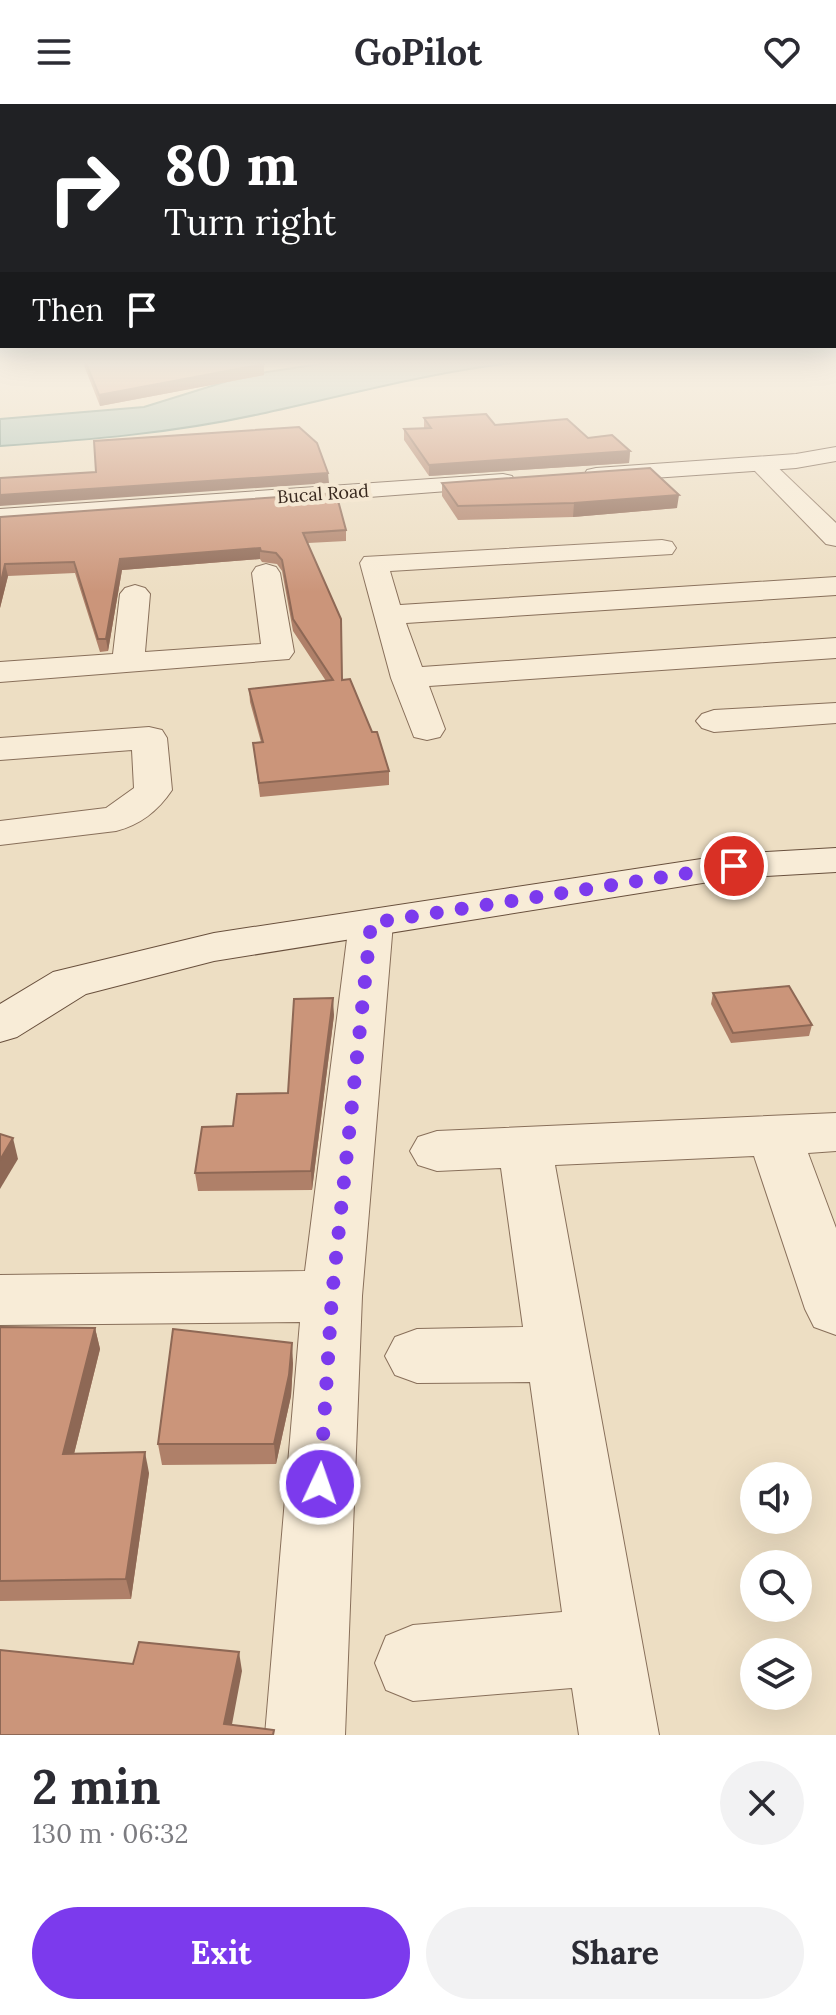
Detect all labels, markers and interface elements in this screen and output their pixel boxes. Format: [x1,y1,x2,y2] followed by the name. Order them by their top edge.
[354,29,482,75] text: GoPilot
[32,30,76,74] icon: menu
[760,30,804,74] icon: heart
[164,129,298,200] text: 80 m
[32,136,136,240] icon: right
[164,199,337,245] text: Turn right
[120,288,164,332] icon: arrive
[32,291,104,329] text: Then
[276,479,370,508] street label: Bucal Road
[700,832,768,900] pin
[712,844,756,888] icon: arrive
[278,1442,362,1526] position arrow
[740,1462,812,1710] map controls
[740,1462,812,1534] button: sound
[740,1550,812,1622] button: search
[740,1638,812,1710] button: layers
[32,1756,161,1817] text: 2 min
[720,1761,804,1845] button: close
[32,1817,188,1850] text: 130 m · 06:32
[32,1907,410,1999] button: Exit
[426,1907,804,1999] button: Share

